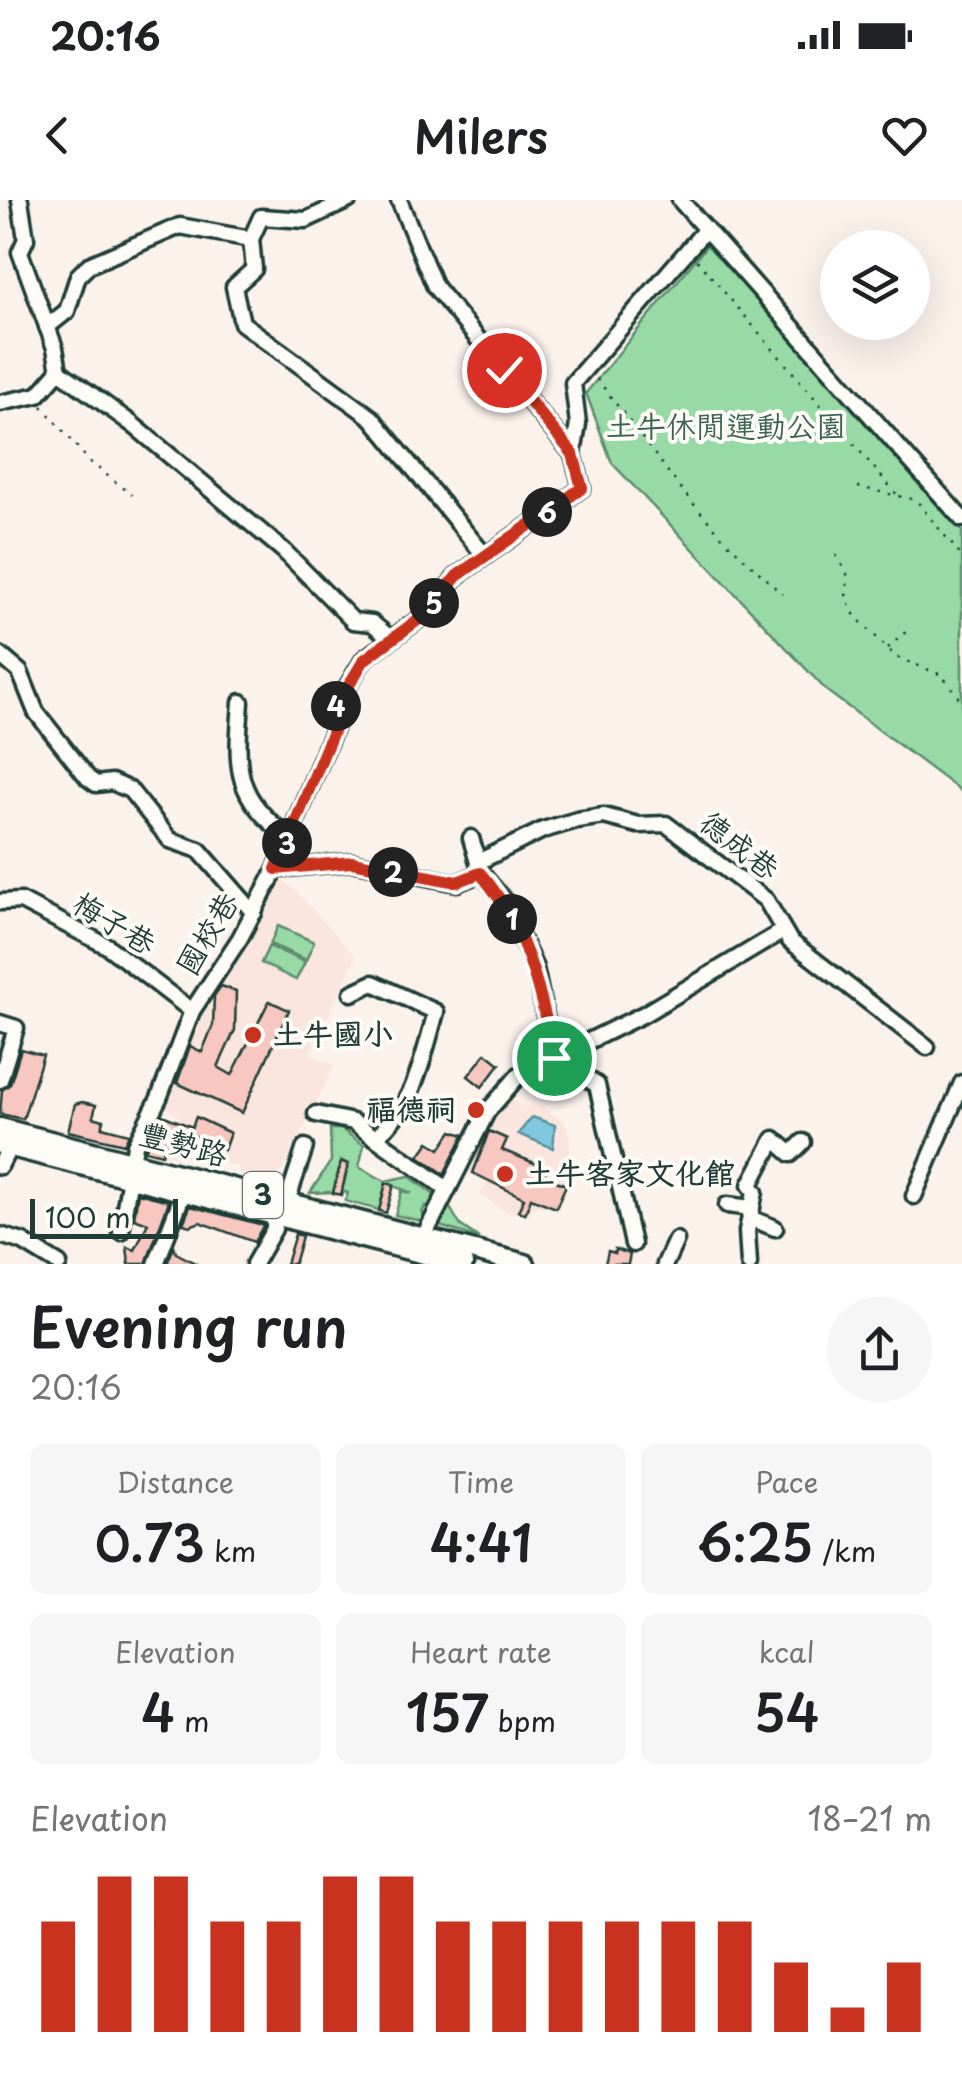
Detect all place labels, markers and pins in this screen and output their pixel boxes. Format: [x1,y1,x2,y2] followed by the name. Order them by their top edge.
[462,328,547,413] pin
[522,487,572,537] pin: 6
[409,578,459,628] pin: 5
[311,681,361,731] pin: 4
[262,818,312,868] pin: 3
[368,847,418,897] pin: 2
[487,894,537,944] pin: 1
[273,1010,393,1055] place label: 土牛國小
[512,1016,597,1101] pin
[242,1024,264,1046] marker: 土牛國小
[366,1085,456,1130] place label: 福德祠
[465,1099,487,1121] marker: 福德祠
[525,1149,735,1194] place label: 土牛客家文化館
[494,1163,516,1185] marker: 土牛客家文化館

